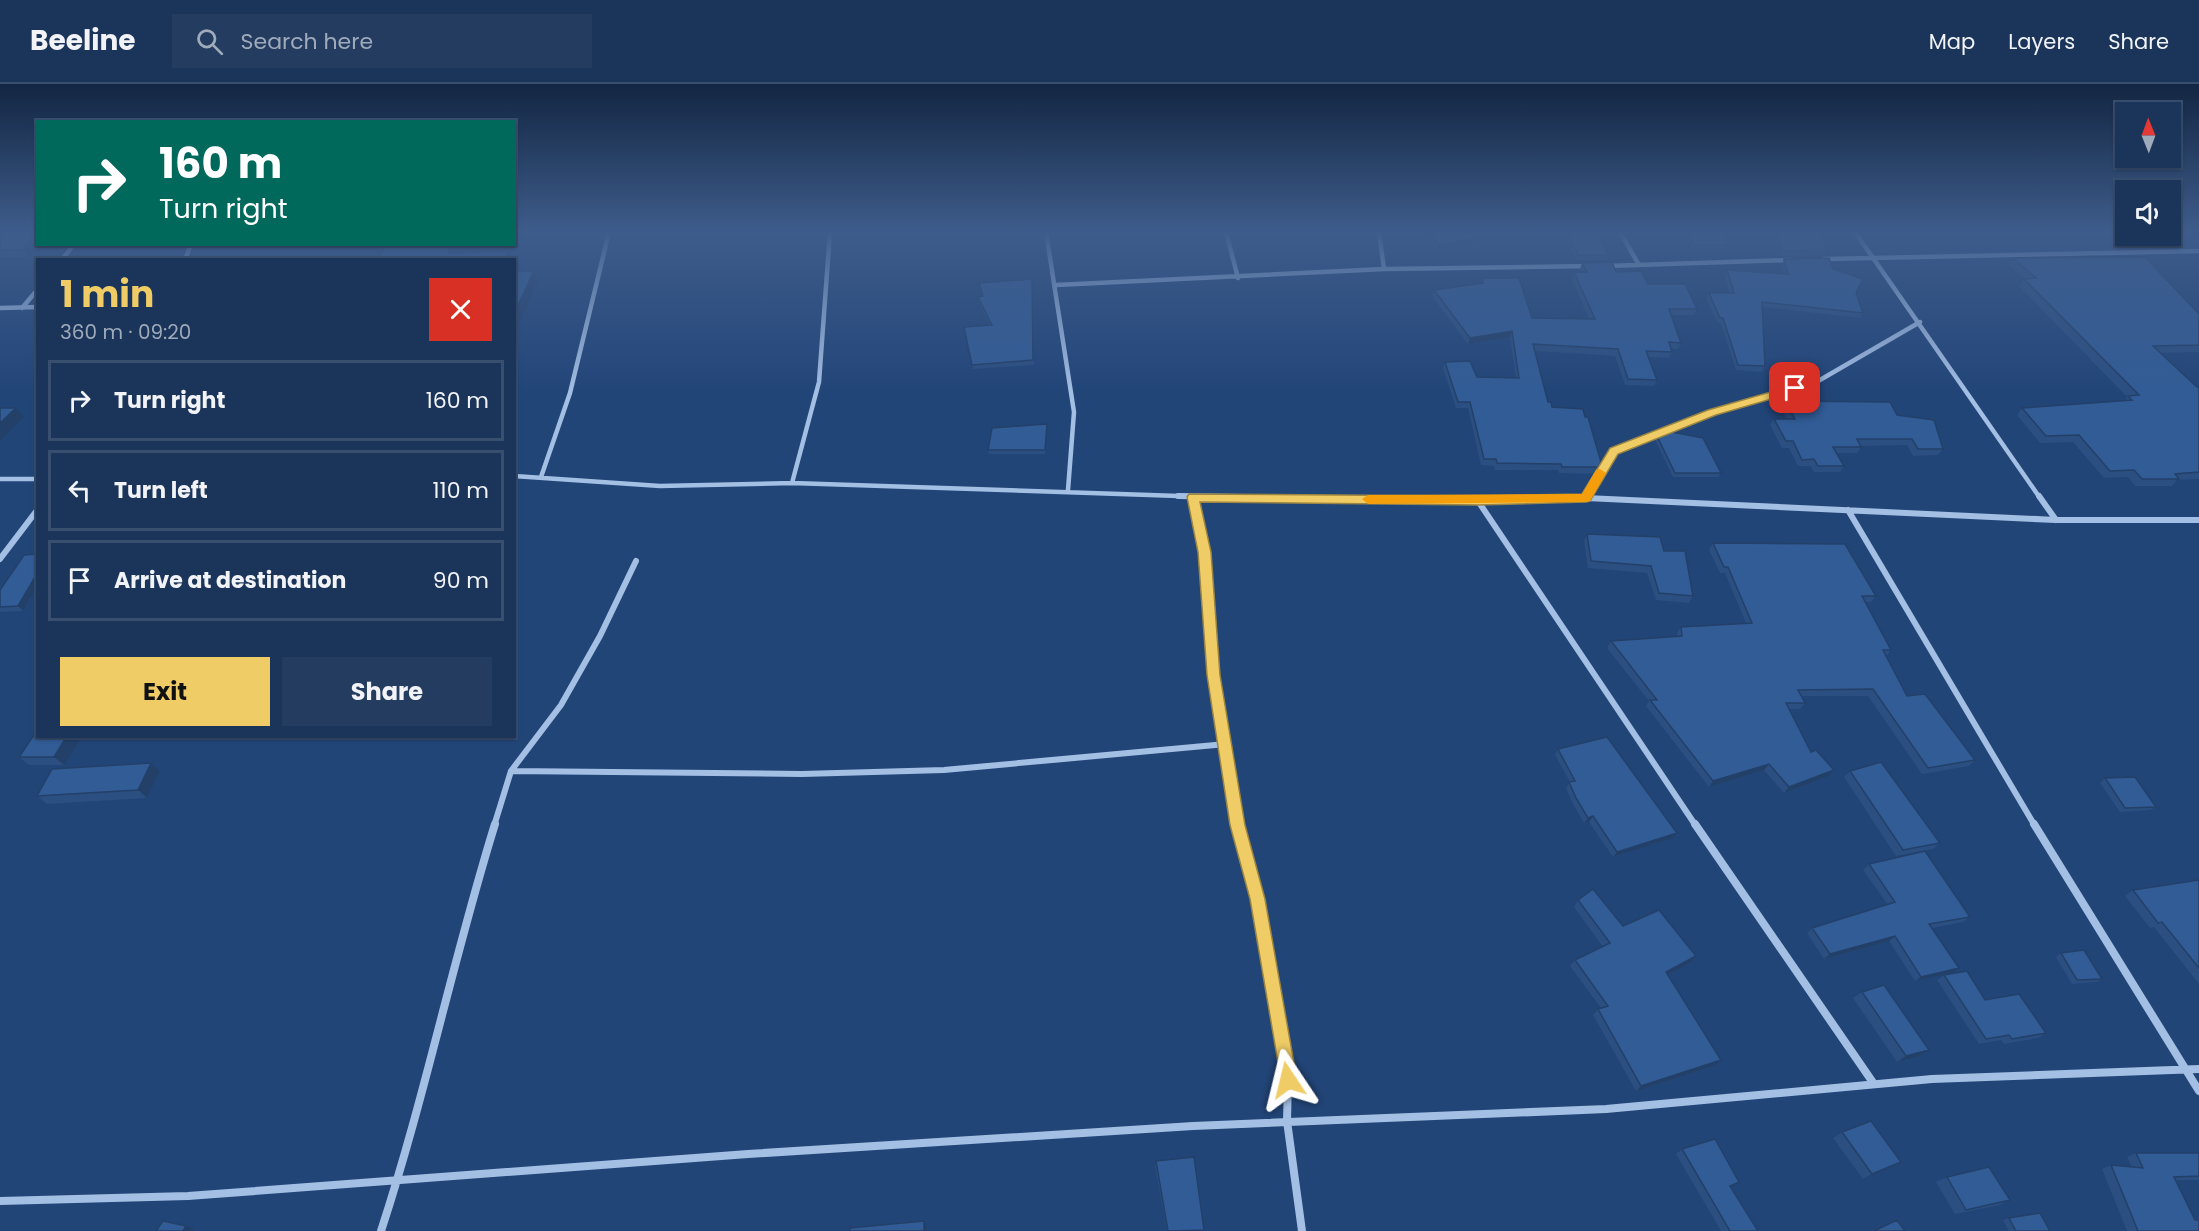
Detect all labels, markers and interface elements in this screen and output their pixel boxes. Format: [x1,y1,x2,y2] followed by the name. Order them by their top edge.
[172,14,592,68] search box
[30,21,136,60] text: Beeline
[193,25,226,58] icon: search
[241,26,373,57] text: Search here
[1929,27,1975,56] text: Map
[2008,27,2075,56] text: Layers
[2108,27,2169,56] text: Share
[2115,102,2181,168] north arrow
[2115,102,2181,246] map controls
[159,134,282,193] text: 160 m
[60,144,138,222] icon: right
[2115,180,2181,246] button: sound
[159,190,288,227] text: Turn right
[60,269,154,320] text: 1 min
[429,278,492,341] button: close
[60,318,191,346] text: 360 m · 09:20
[1769,362,1820,413] pin
[1778,371,1811,404] icon: arrive
[63,384,96,417] icon: right
[114,385,225,416] text: Turn right
[426,385,489,416] text: 160 m
[63,474,96,507] icon: left
[114,475,208,506] text: Turn left
[433,475,489,506] text: 110 m
[63,564,96,597] icon: arrive
[114,565,346,596] text: Arrive at destination
[433,565,489,596] text: 90 m
[60,657,270,726] button: Exit
[282,657,492,726] button: Share
[1256,1048,1320,1112] position arrow

